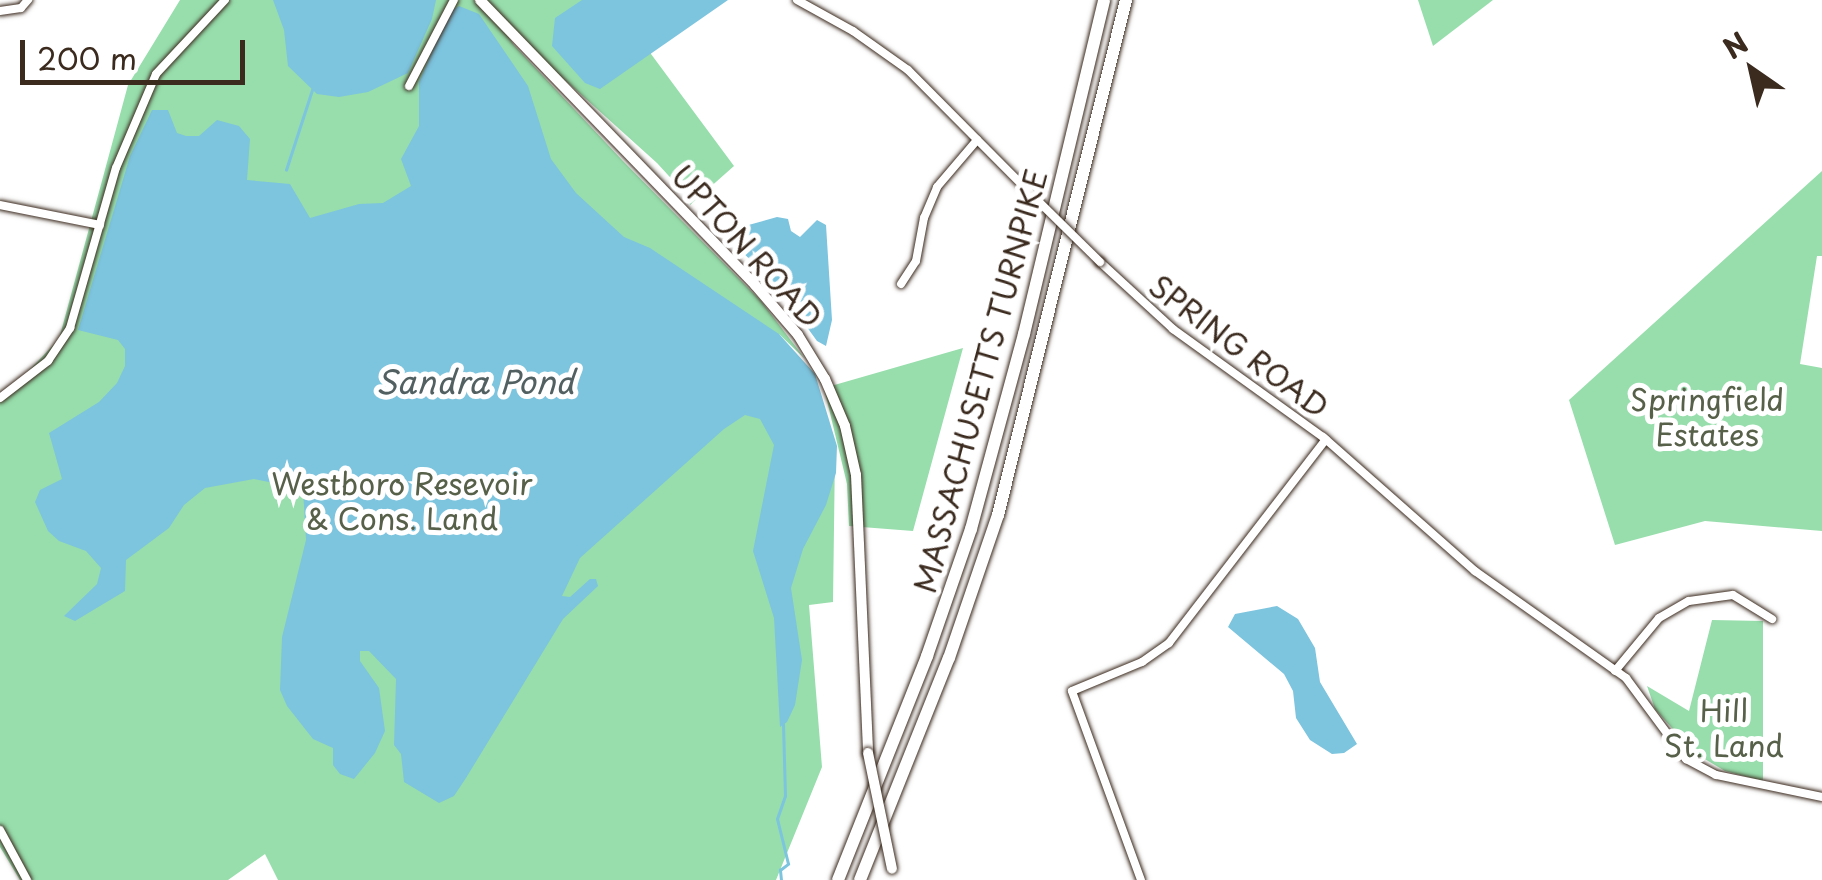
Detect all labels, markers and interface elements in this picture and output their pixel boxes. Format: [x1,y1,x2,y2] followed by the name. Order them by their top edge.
[25,20,250,82] scale bar
[1702,20,1802,120] north arrow
[1714,21,1756,69] text: N
[37,35,137,80] text: 200 m
[664,156,830,336] street label: UPTON ROAD
[906,164,1054,598] street label: MASSACHUSETTS TURNPIKE
[1141,266,1337,426] street label: SPRING ROAD
[376,362,574,400] water label: Sandra Pond
[1630,381,1784,452] park label: Springfield Estates
[271,465,533,536] park label: Westboro Resevoir & Cons. Land
[1664,692,1784,762] park label: Hill St. Land

